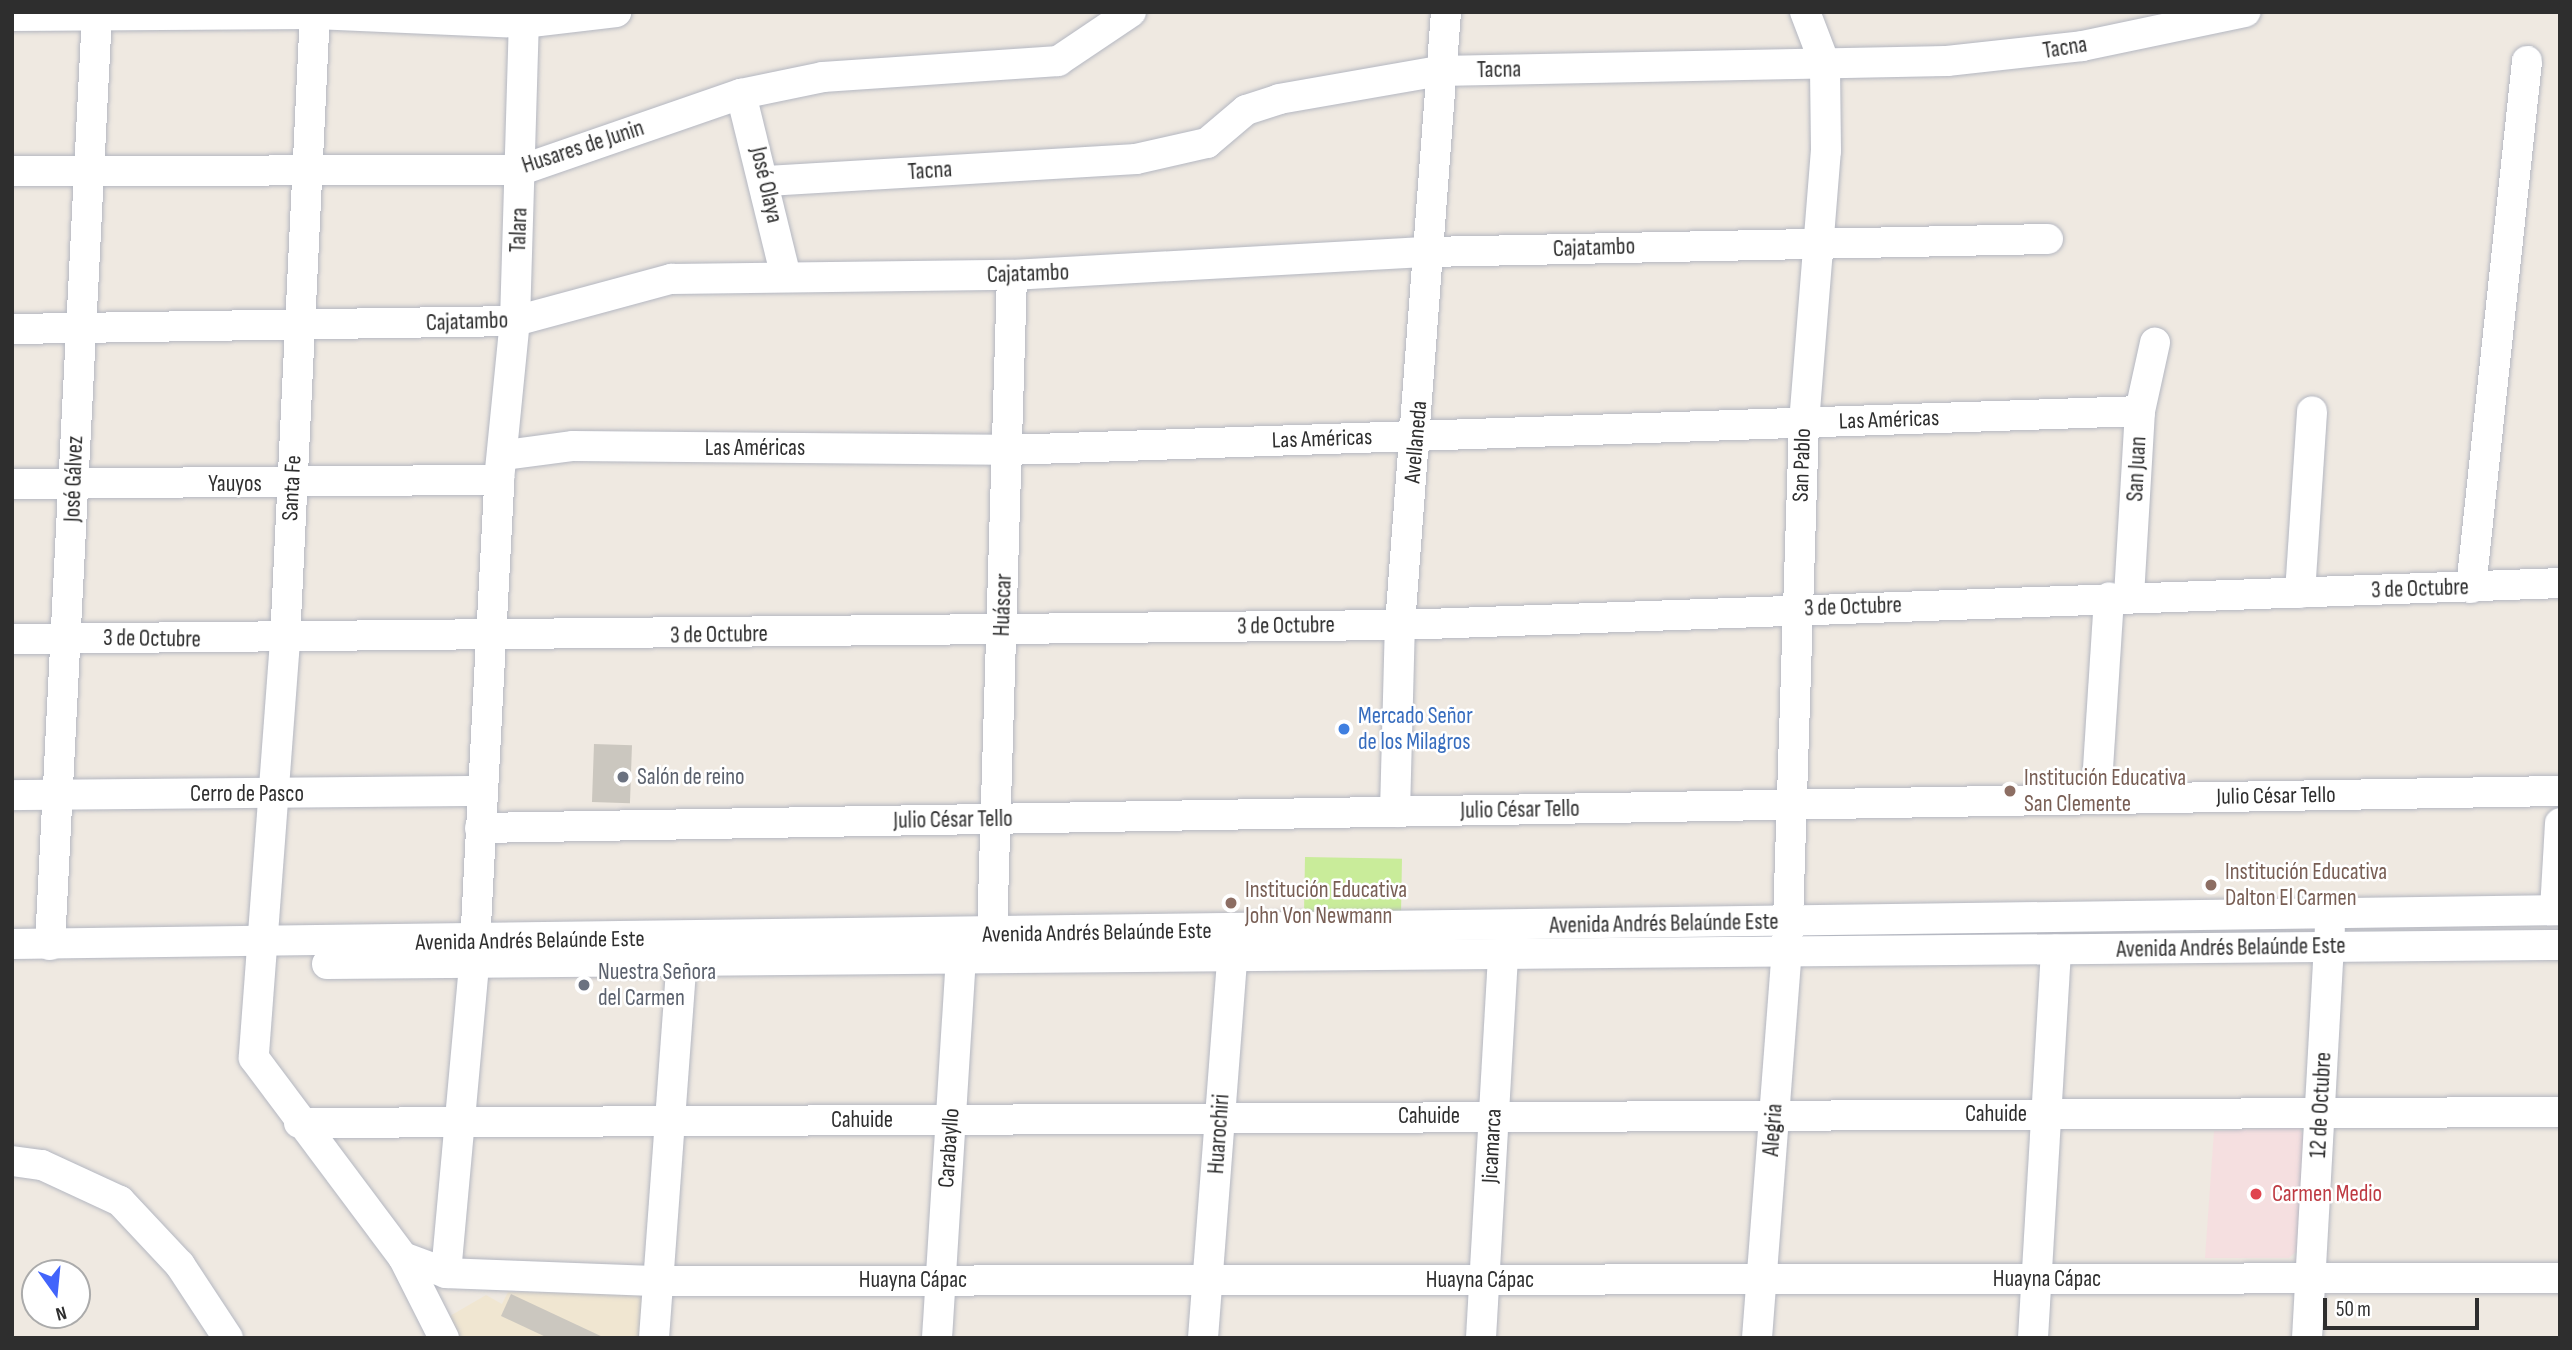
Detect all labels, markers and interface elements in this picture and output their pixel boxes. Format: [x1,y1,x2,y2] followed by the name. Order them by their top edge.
[2041,31,2089,65] street label: Tacna
[1477,56,1521,84] street label: Tacna
[519,114,647,180] street label: Husares de Junin
[744,144,788,226] street label: José Olaya
[907,156,953,186] street label: Tacna
[504,207,534,253] street label: Talara
[1552,233,1636,263] street label: Cajatambo
[986,259,1070,289] street label: Cajatambo
[425,307,509,337] street label: Cajatambo
[1399,400,1433,484] street label: Avellaneda
[1838,404,1940,436] street label: Las Américas
[1271,423,1373,455] street label: Las Américas
[1787,428,1817,502] street label: San Pablo
[705,434,805,462] street label: Las Américas
[59,435,89,523] street label: José Gálvez
[2122,436,2152,502] street label: San Juan
[276,454,308,522] street label: Santa Fe
[208,470,262,498] street label: Yauyos
[988,573,1018,637] street label: Huáscar
[2371,574,2469,604] street label: 3 de Octubre
[1804,592,1902,622] street label: 3 de Octubre
[1237,611,1335,641] street label: 3 de Octubre
[670,620,768,650] street label: 3 de Octubre
[103,624,201,654] street label: 3 de Octubre
[1358,702,1473,756] place label: Mercado Señor de los Milagros
[1336,721,1352,737] marker: Mercado Señor de los Milagros
[637,763,745,791] place label: Salón de reino
[2024,764,2186,818] place label: Institución Educativa San Clemente
[615,769,631,785] marker: Salón de reino
[190,780,304,808] street label: Cerro de Pasco
[2216,781,2336,811] street label: Julio César Tello
[2002,783,2018,799] marker: Institución Educativa San Clemente
[1460,795,1580,825] street label: Julio César Tello
[893,805,1013,835] street label: Julio César Tello
[2225,858,2387,912] place label: Institución Educativa Dalton El Carmen
[1245,876,1407,930] place label: Institución Educativa John Von Newmann
[2203,877,2219,893] marker: Institución Educativa Dalton El Carmen
[1223,895,1239,911] marker: Institución Educativa John Von Newmann
[1549,908,1779,940] street label: Avenida Andrés Belaúnde Este
[982,917,1212,949] street label: Avenida Andrés Belaúnde Este
[415,925,645,957] street label: Avenida Andrés Belaúnde Este
[2116,932,2346,964] street label: Avenida Andrés Belaúnde Este
[598,958,716,1012] place label: Nuestra Señora del Carmen
[576,977,592,993] marker: Nuestra Señora del Carmen
[2304,1051,2338,1159] street label: 12 de Octubre
[1202,1093,1236,1175] street label: Huarochiri
[1965,1100,2027,1128] street label: Cahuide
[1398,1102,1460,1130] street label: Cahuide
[1757,1103,1789,1157] street label: Alegria
[831,1106,893,1134] street label: Cahuide
[932,1107,966,1189] street label: Carabayllo
[1476,1108,1508,1184] street label: Jicamarca
[2272,1180,2382,1208] place label: Carmen Medio
[2246,1184,2266,1204] marker: Carmen Medio
[21,1259,91,1329] north arrow
[1993,1265,2101,1293] street label: Huayna Cápac
[859,1266,967,1294] street label: Huayna Cápac
[1426,1266,1534,1294] street label: Huayna Cápac
[2327,1284,2483,1328] scale bar
[2336,1297,2371,1322] text: 50 m
[53,1300,69,1325] text: N

